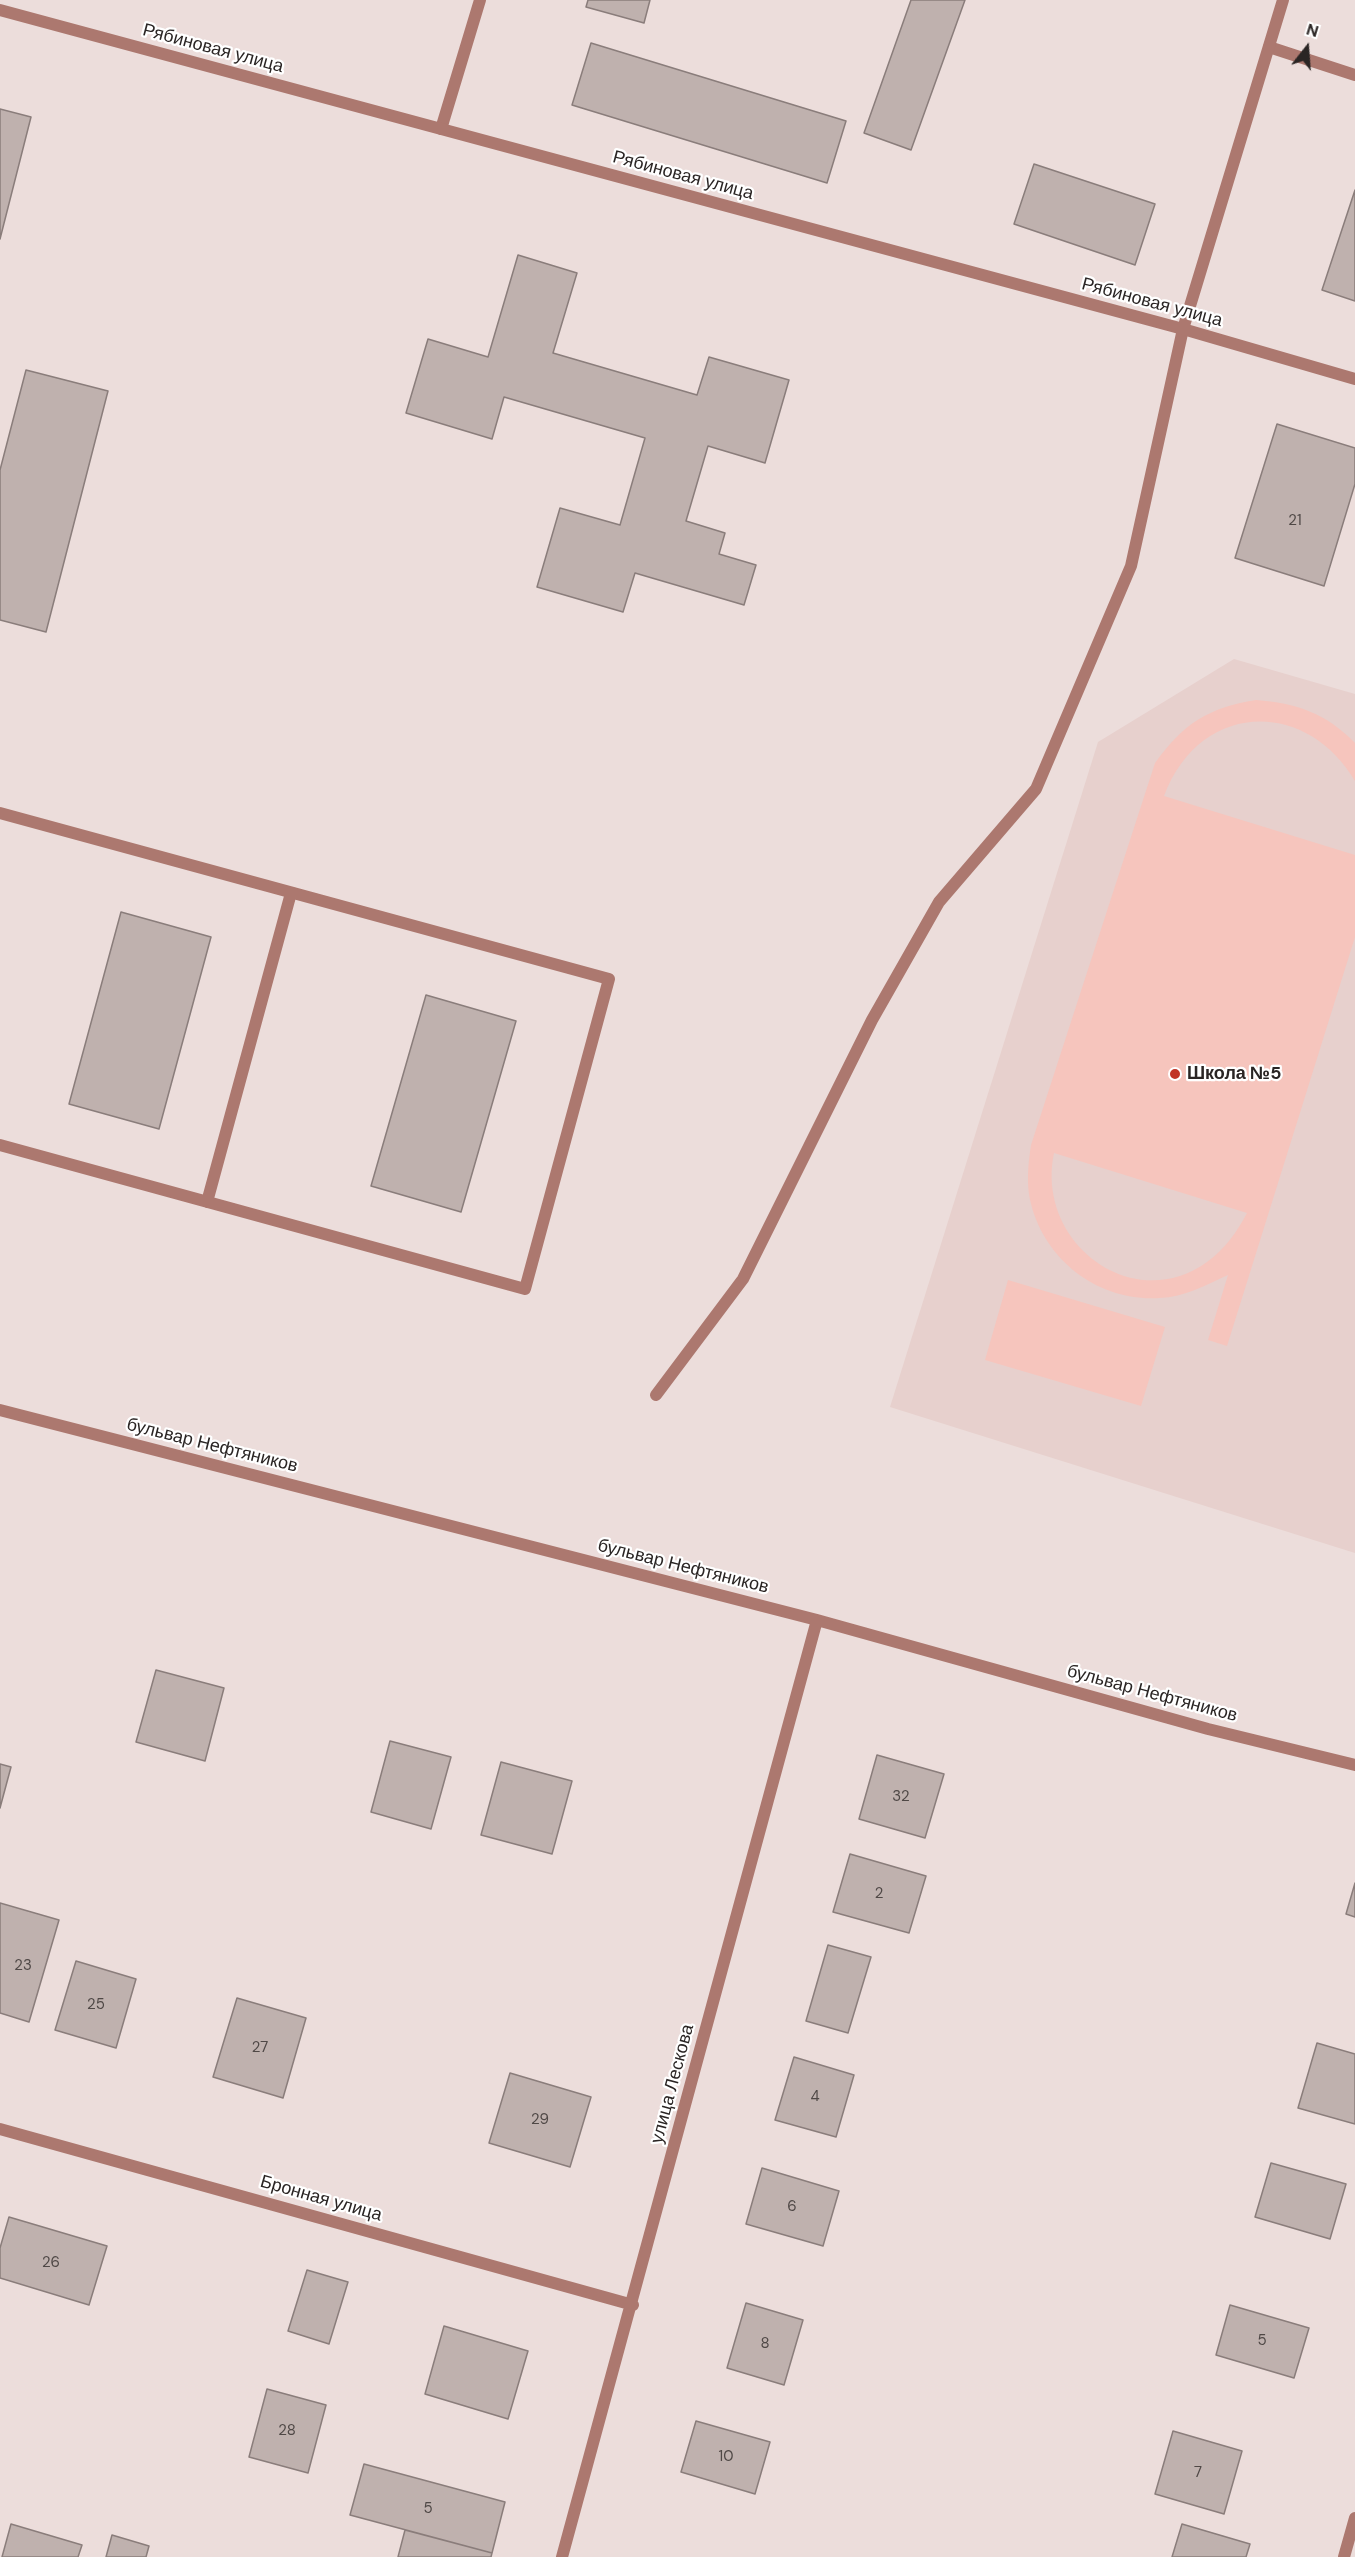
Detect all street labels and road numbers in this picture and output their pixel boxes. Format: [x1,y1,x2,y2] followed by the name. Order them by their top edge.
[140,20,286,78] street label: Рябиновая улица
[610,147,756,205] street label: Рябиновая улица
[1079,274,1225,332] street label: Рябиновая улица
[124,1414,300,1478] street label: бульвар Нефтяников
[595,1535,771,1599] street label: бульвар Нефтяников
[1064,1661,1240,1727] street label: бульвар Нефтяников
[647,2022,699,2146] street label: улица Лескова
[258,2171,384,2227] street label: Бронная улица

